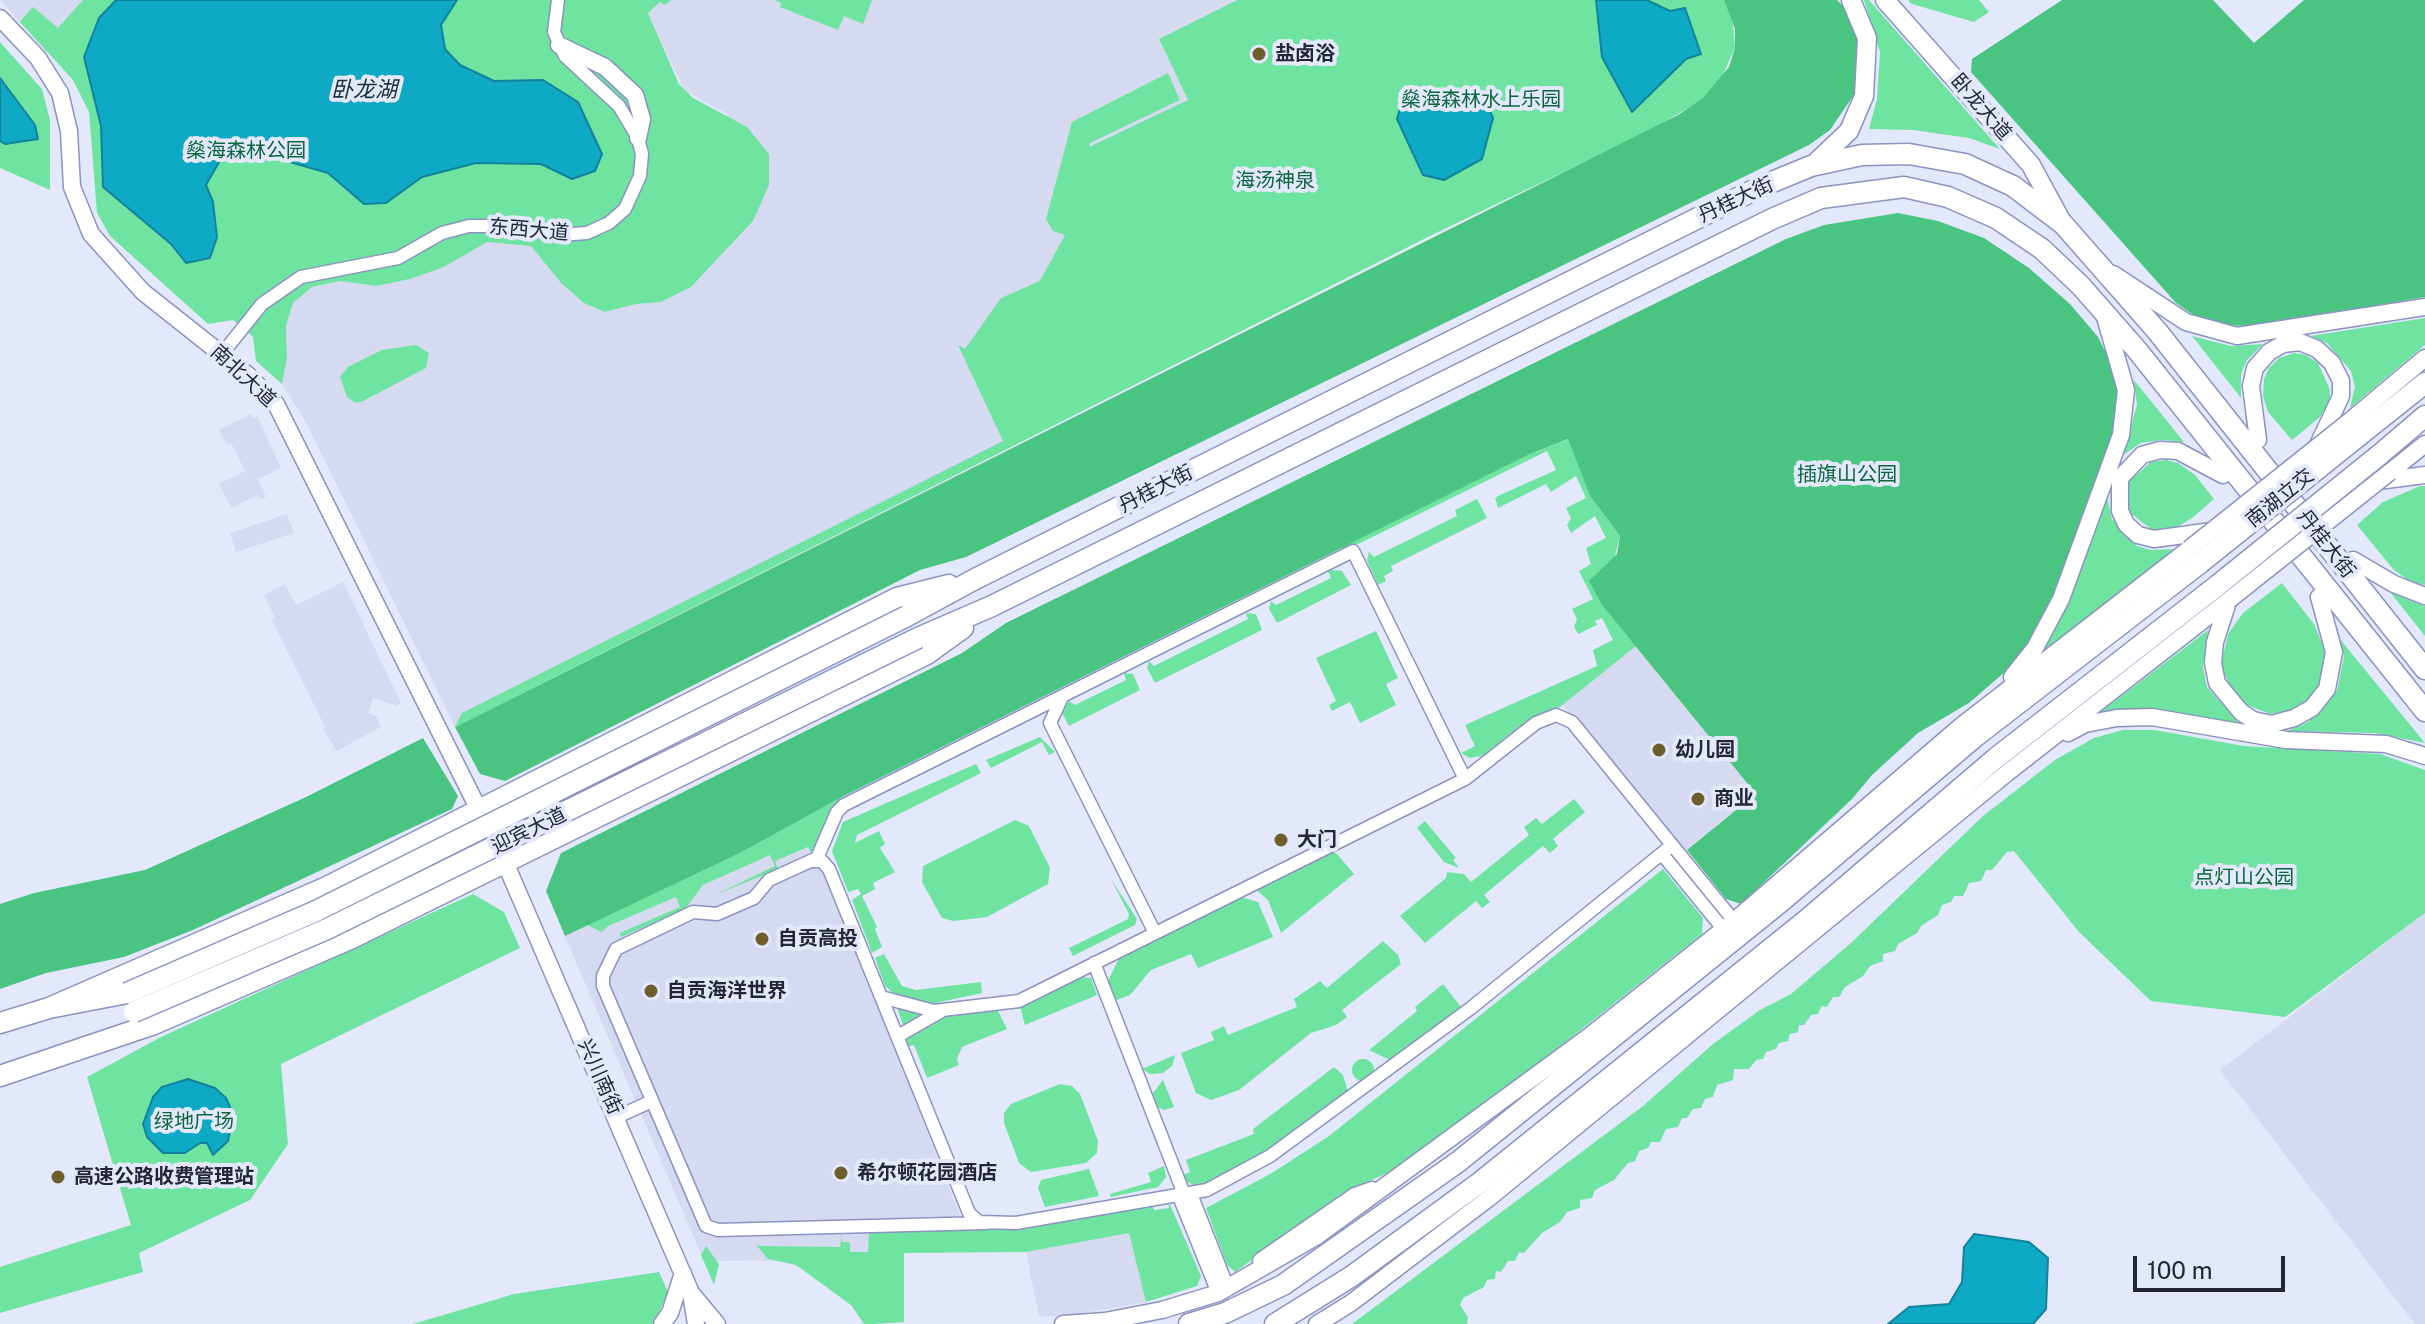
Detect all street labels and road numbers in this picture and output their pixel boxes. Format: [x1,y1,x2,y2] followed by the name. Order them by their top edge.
[1946,69,2016,145] street label: 卧龙大道
[1695,172,1777,228] street label: 丹桂大街
[488,215,570,245] street label: 东西大道
[206,340,280,412] street label: 南北大道
[1115,460,1197,518] street label: 丹桂大街
[2241,464,2319,532] street label: 南湖立交
[2292,505,2360,583] street label: 丹桂大街
[488,803,570,859] street label: 迎宾大道
[573,1036,627,1118] street label: 兴川南街

